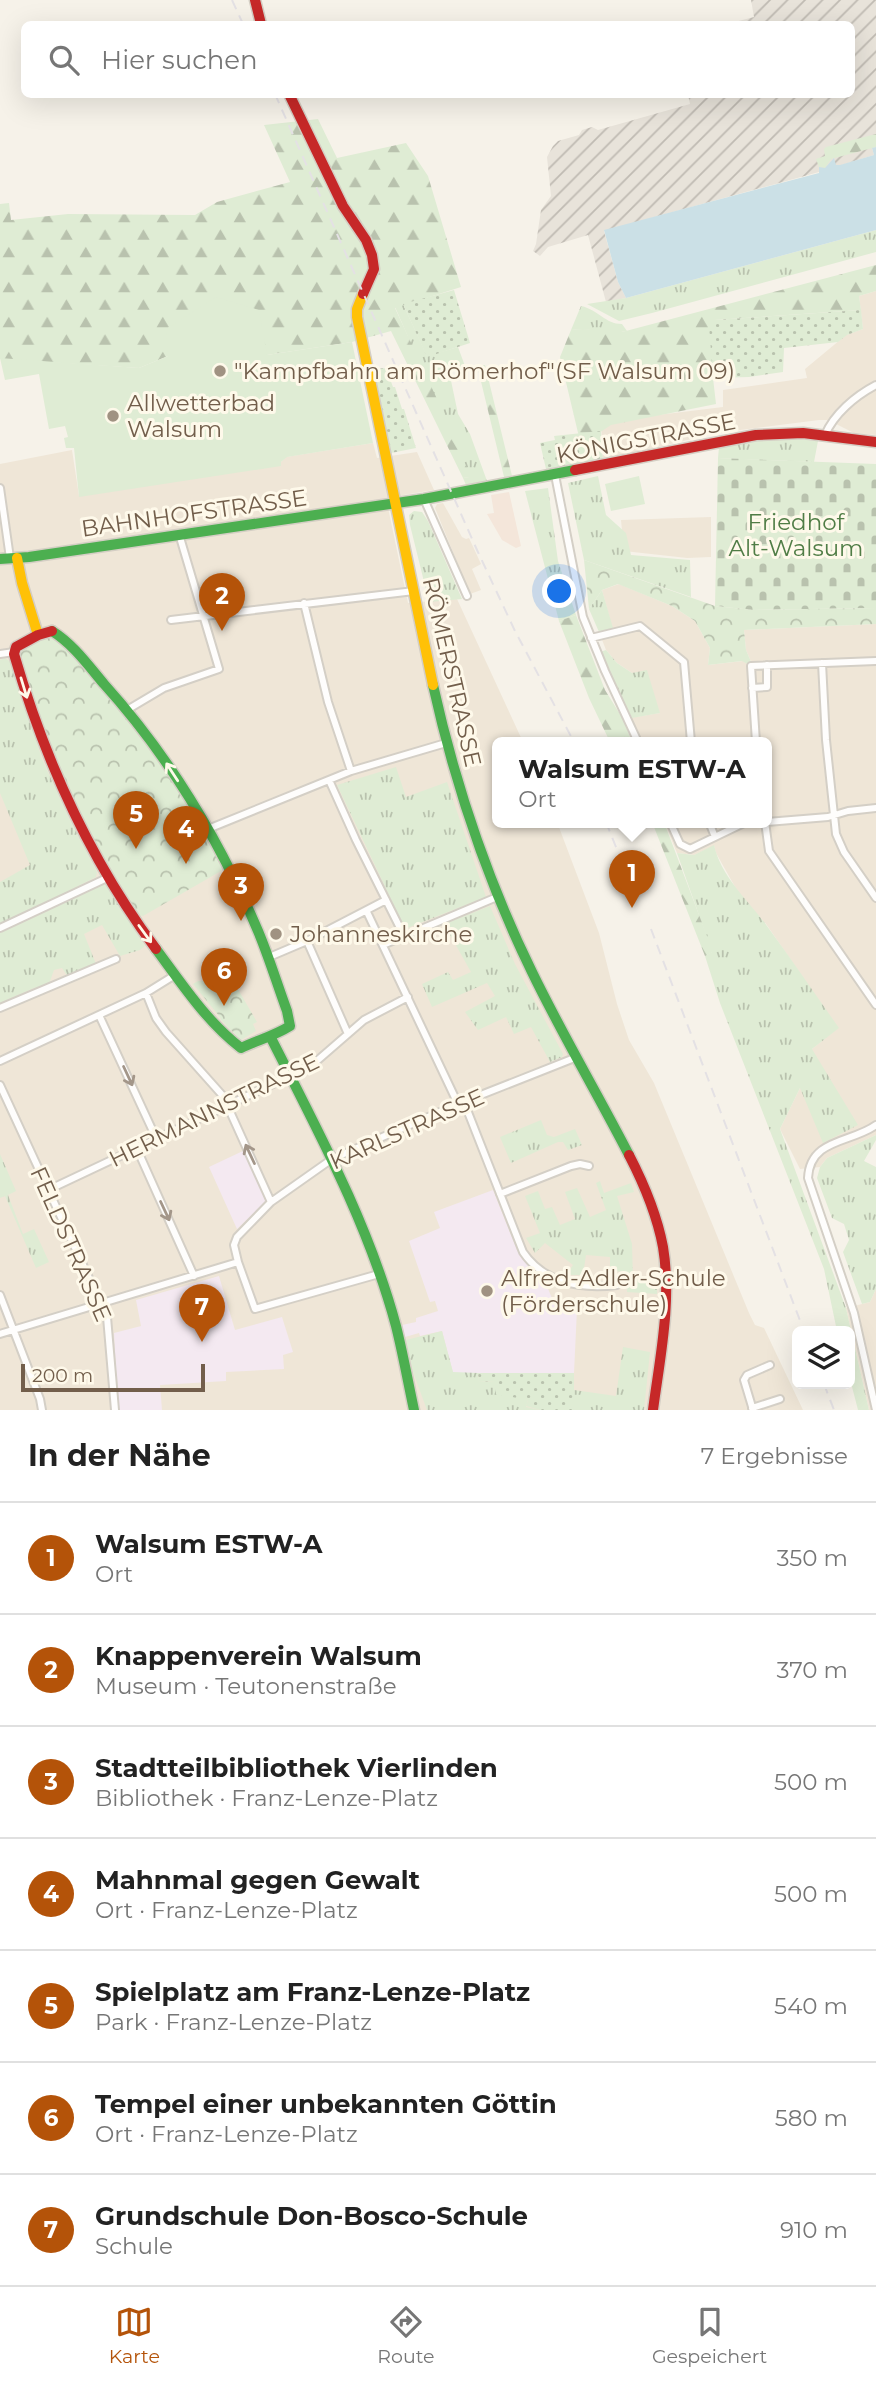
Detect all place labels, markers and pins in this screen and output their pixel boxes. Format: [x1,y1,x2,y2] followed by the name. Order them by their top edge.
[234,357,735,385] place label: "Kampfbahn am Römerhof"(SF Walsum 09)
[212,363,228,379] marker: "Kampfbahn am Römerhof"(SF Walsum 09)
[127,389,275,443] place label: Allwetterbad Walsum
[105,408,121,424] marker: Allwetterbad Walsum
[199,573,245,631] pin: 2
[113,791,159,849] pin: 5
[163,806,209,864] pin: 4
[609,850,655,908] pin: 1
[218,863,264,921] pin: 3
[289,920,472,948] place label: Johanneskirche
[268,926,284,942] marker: Johanneskirche
[201,948,247,1006] pin: 6
[501,1264,726,1318] place label: Alfred-Adler-Schule (Förderschule)
[479,1283,495,1299] marker: Alfred-Adler-Schule (Förderschule)
[179,1284,225,1342] pin: 7

